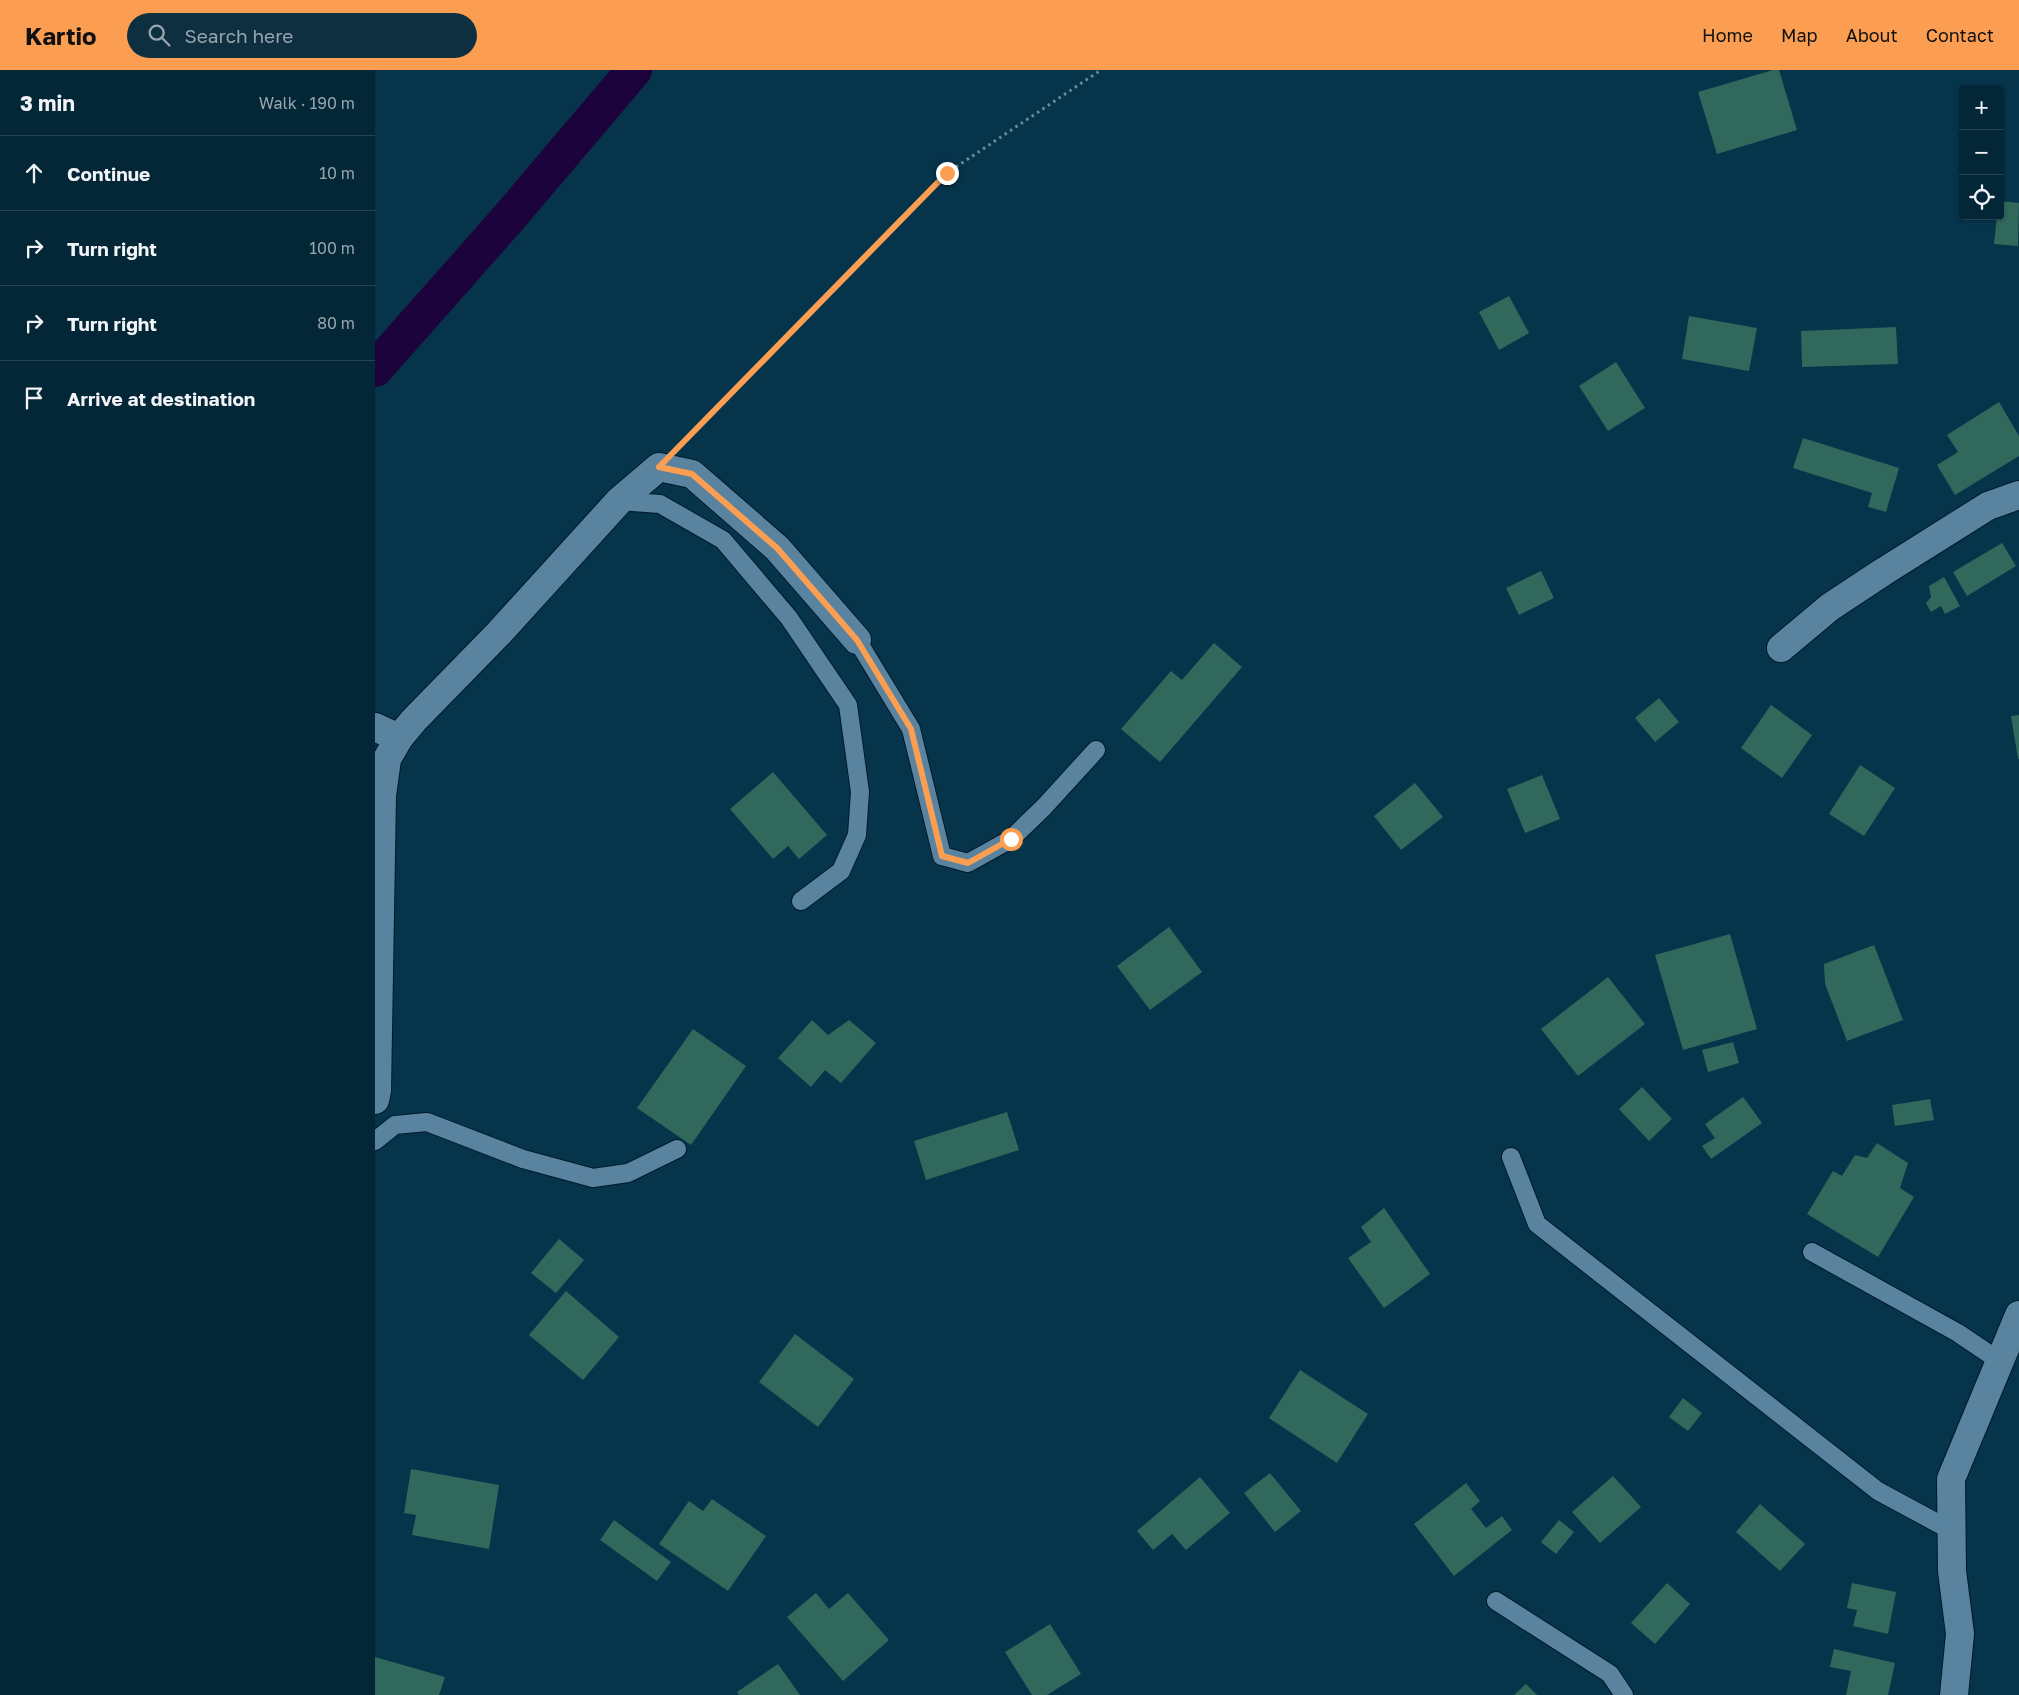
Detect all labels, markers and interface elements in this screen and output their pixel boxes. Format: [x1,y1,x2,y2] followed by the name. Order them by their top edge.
[127,13,477,58] search box
[25,21,97,50] text: Kartio
[145,21,173,49] icon: search
[185,24,293,47] text: Search here
[1702,24,1753,46] text: Home
[1781,24,1818,46] text: Map
[1846,24,1898,46] text: About
[1926,24,1994,46] text: Contact
[1959,85,2004,220] map controls
[1959,85,2004,130] button: +
[20,90,75,116] text: 3 min
[259,93,355,113] text: Walk · 190 m
[1959,130,2004,175] button: −
[20,159,48,187] icon: ahead
[67,162,150,185] text: Continue
[936,162,959,185] route end
[319,163,355,183] text: 10 m
[1959,175,2004,220] button: locate
[20,234,48,262] icon: right
[67,237,157,260] text: Turn right
[309,238,355,258] text: 100 m
[20,309,48,337] icon: right
[67,312,157,335] text: Turn right
[317,313,355,333] text: 80 m
[20,384,48,412] icon: arrive
[67,387,255,410] text: Arrive at destination
[1000,828,1023,851] route start

